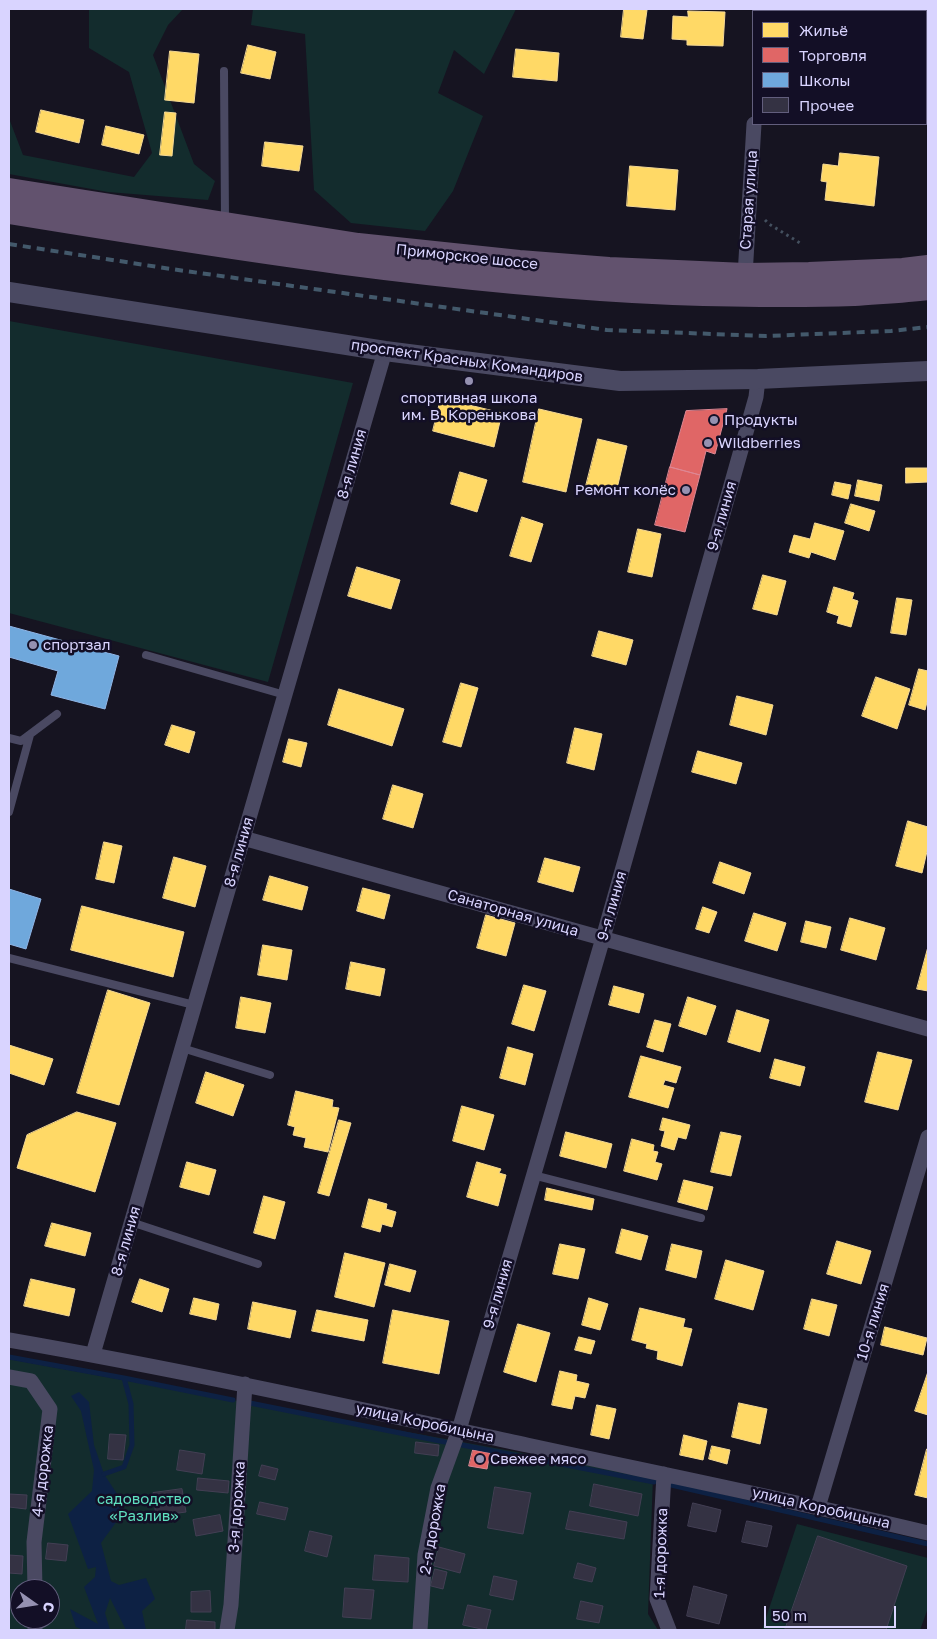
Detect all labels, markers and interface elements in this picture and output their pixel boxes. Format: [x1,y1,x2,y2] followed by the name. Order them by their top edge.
[752,10,927,125] legend
[799,21,848,39] text: Жильё
[799,46,867,64] text: Торговля
[799,71,850,89] text: Школы
[799,96,854,114] text: Прочее
[737,150,761,250] street label: Старая улица
[395,241,539,273] street label: Приморское шоссе
[350,336,584,386] street label: проспект Красных Командиров
[463,375,475,387] marker: спортивная школа им. В. Коренькова
[401,389,537,424] place label: спортивная школа им. В. Коренькова
[724,411,798,429] place label: Продукты
[708,414,720,426] marker: Продукты
[333,427,371,501] street label: 8-я линия
[718,434,801,452] place label: Wildberries
[702,437,714,449] marker: Wildberries
[703,479,741,553] street label: 9-я линия
[575,481,676,499] place label: Ремонт колёс
[680,484,692,496] marker: Ремонт колёс
[43,636,111,654] place label: спортзал
[27,639,39,651] marker: спортзал
[220,815,258,889] street label: 8-я линия
[593,869,631,943] street label: 9-я линия
[445,886,581,940] street label: Санаторная улица
[107,1204,145,1278] street label: 8-я линия
[479,1257,517,1331] street label: 9-я линия
[853,1281,893,1363] street label: 10-я линия
[354,1400,496,1446] street label: улица Коробицына
[28,1424,58,1518] street label: 4-я дорожка
[490,1450,586,1468] place label: Свежее мясо
[474,1453,486,1465] marker: Свежее мясо
[225,1461,249,1553] street label: 3-я дорожка
[416,1482,450,1576] street label: 2-я дорожка
[750,1483,892,1533] street label: улица Коробицына
[97,1490,191,1525] park label: садоводство «Разлив»
[650,1508,672,1598] street label: 1-я дорожка
[10,1579,60,1629] north arrow
[767,1596,900,1628] scale bar
[40,1600,59,1614] text: С
[772,1606,807,1624] text: 50 m

